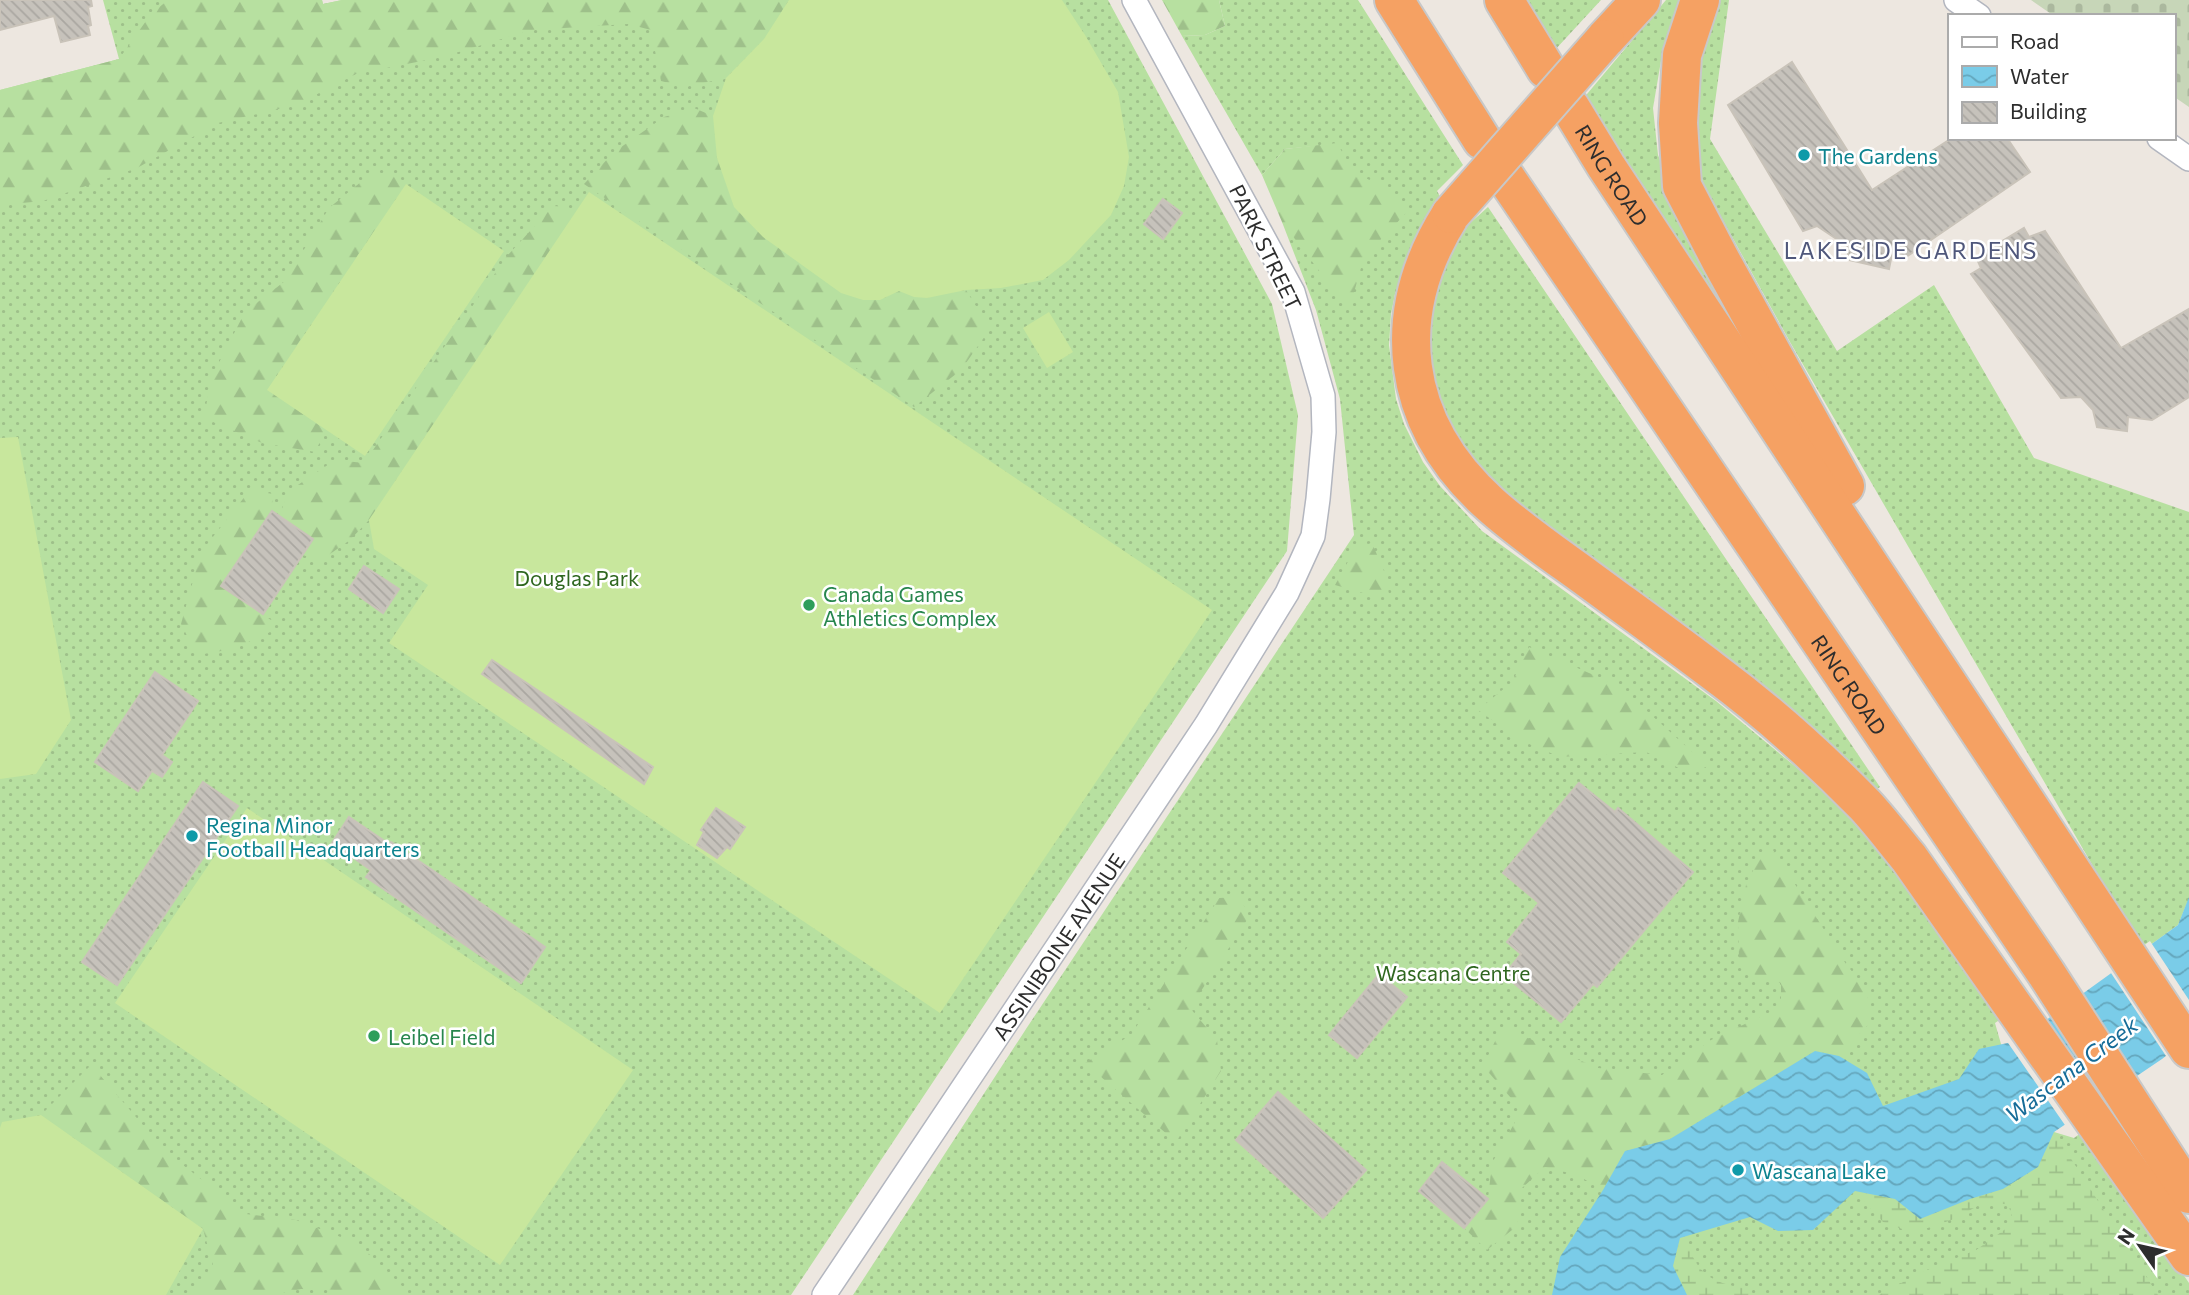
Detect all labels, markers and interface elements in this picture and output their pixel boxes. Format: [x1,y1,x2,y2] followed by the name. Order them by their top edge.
[1948,14,2175,140] legend
[2010,28,2059,53] text: Road
[2010,63,2069,88] text: Water
[2010,98,2087,123] text: Building
[1571,119,1654,230] street label: RING ROAD
[1818,143,1938,168] place label: The Gardens
[1796,147,1812,163] marker: The Gardens
[1225,180,1307,314] street label: PARK STREET
[1784,236,2038,264] district label: LAKESIDE GARDENS
[515,565,639,590] park label: Douglas Park
[823,581,997,630] place label: Canada Games Athletics Complex
[801,597,817,613] marker: Canada Games Athletics Complex
[1807,629,1893,739] street label: RING ROAD
[206,812,420,861] place label: Regina Minor Football Headquarters
[184,828,200,844] marker: Regina Minor Football Headquarters
[986,848,1129,1044] street label: ASSINIBOINE AVENUE
[1376,960,1530,985] park label: Wascana Centre
[1999,1010,2143,1128] water label: Wascana Creek
[388,1024,495,1049] place label: Leibel Field
[366,1028,382,1044] marker: Leibel Field
[1752,1158,1886,1183] place label: Wascana Lake
[1730,1162,1746,1178] marker: Wascana Lake
[2105,1211,2175,1281] north arrow
[2112,1224,2139,1249] text: N

